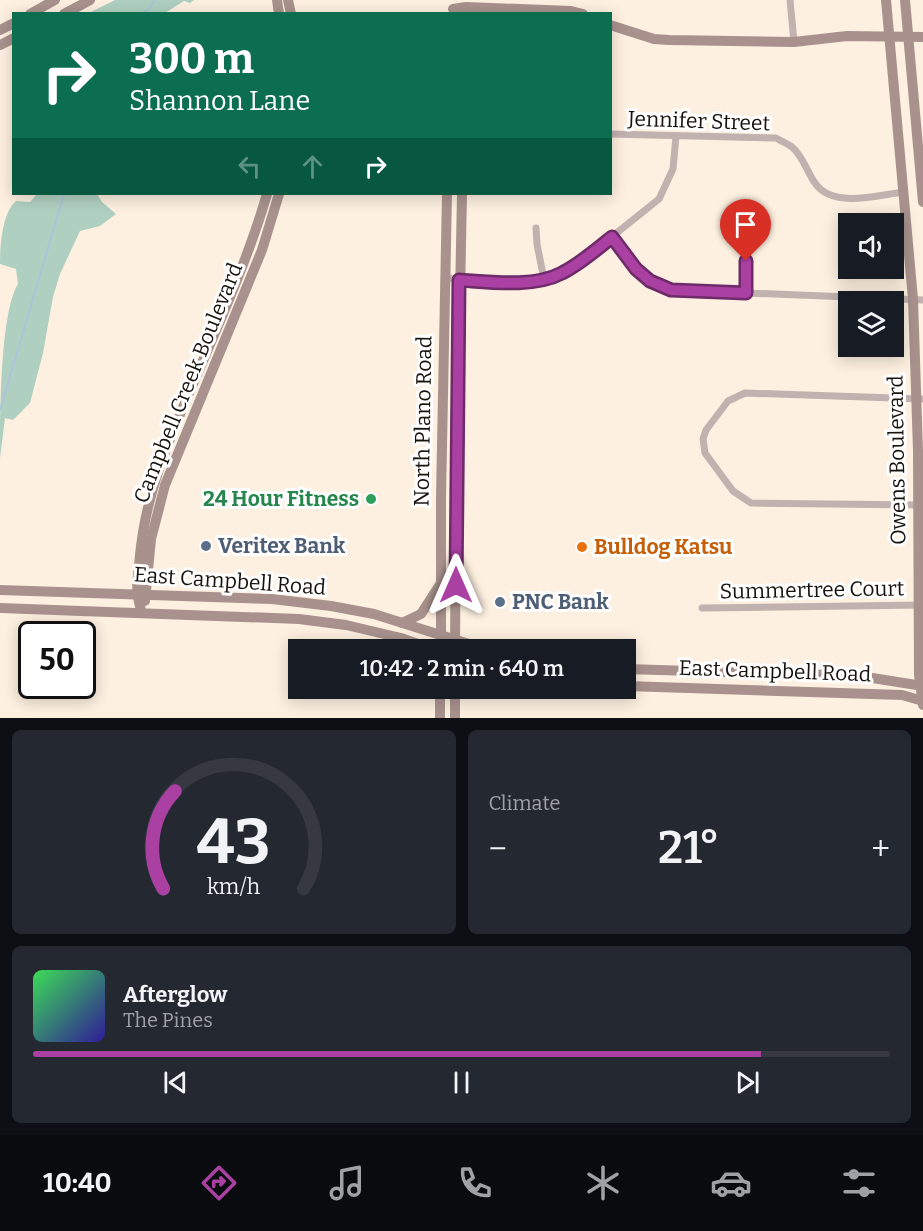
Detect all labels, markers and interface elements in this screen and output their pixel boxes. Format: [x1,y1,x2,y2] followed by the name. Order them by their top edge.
[129,34,254,84] text: 300 m
[30,36,108,114] icon: right
[129,85,310,117] text: Shannon Lane
[626,105,771,136] street label: Jennifer Street
[233,150,266,183] icon: left
[296,150,329,183] icon: ahead
[359,150,392,183] icon: right
[720,199,771,261] pin
[729,208,762,241] icon: arrive
[838,213,904,357] map controls
[838,213,904,279] button: sound
[128,259,248,507] street label: Campbell Creek Boulevard
[838,291,904,357] button: layers
[409,335,437,507] street label: North Plano Road
[883,375,911,545] street label: Owens Boulevard
[203,486,359,512] place label: 24 Hour Fitness
[364,492,378,506] marker: 24 Hour Fitness
[218,533,346,559] place label: Veritex Bank
[594,534,732,560] place label: Bulldog Katsu
[199,539,213,553] marker: Veritex Bank
[575,540,589,554] marker: Bulldog Katsu
[424,553,488,617] position arrow
[133,561,327,601] street label: East Campbell Road
[719,575,905,605] street label: Summertree Court
[512,589,609,615] place label: PNC Bank
[493,595,507,609] marker: PNC Bank
[18,621,96,699] speed limit sign: 50
[360,655,564,682] text: 10:42 · 2 min · 640 m
[678,655,872,687] street label: East Campbell Road
[489,791,560,815] text: Climate
[197,805,271,880] text: 43
[658,821,720,875] text: 21°
[489,829,507,869] text: −
[871,829,890,869] text: +
[207,874,260,900] text: km/h
[123,981,227,1008] text: Afterglow
[123,1008,213,1032] text: The Pines
[159,1066,192,1099] icon: previous
[445,1066,478,1099] icon: pause
[731,1066,764,1099] icon: next
[198,1162,240,1204] icon: directions
[326,1162,368,1204] icon: music
[454,1162,496,1204] icon: phone
[582,1162,624,1204] icon: climate
[710,1162,752,1204] icon: car
[838,1162,880,1204] icon: filters
[43,1167,112,1199] text: 10:40

